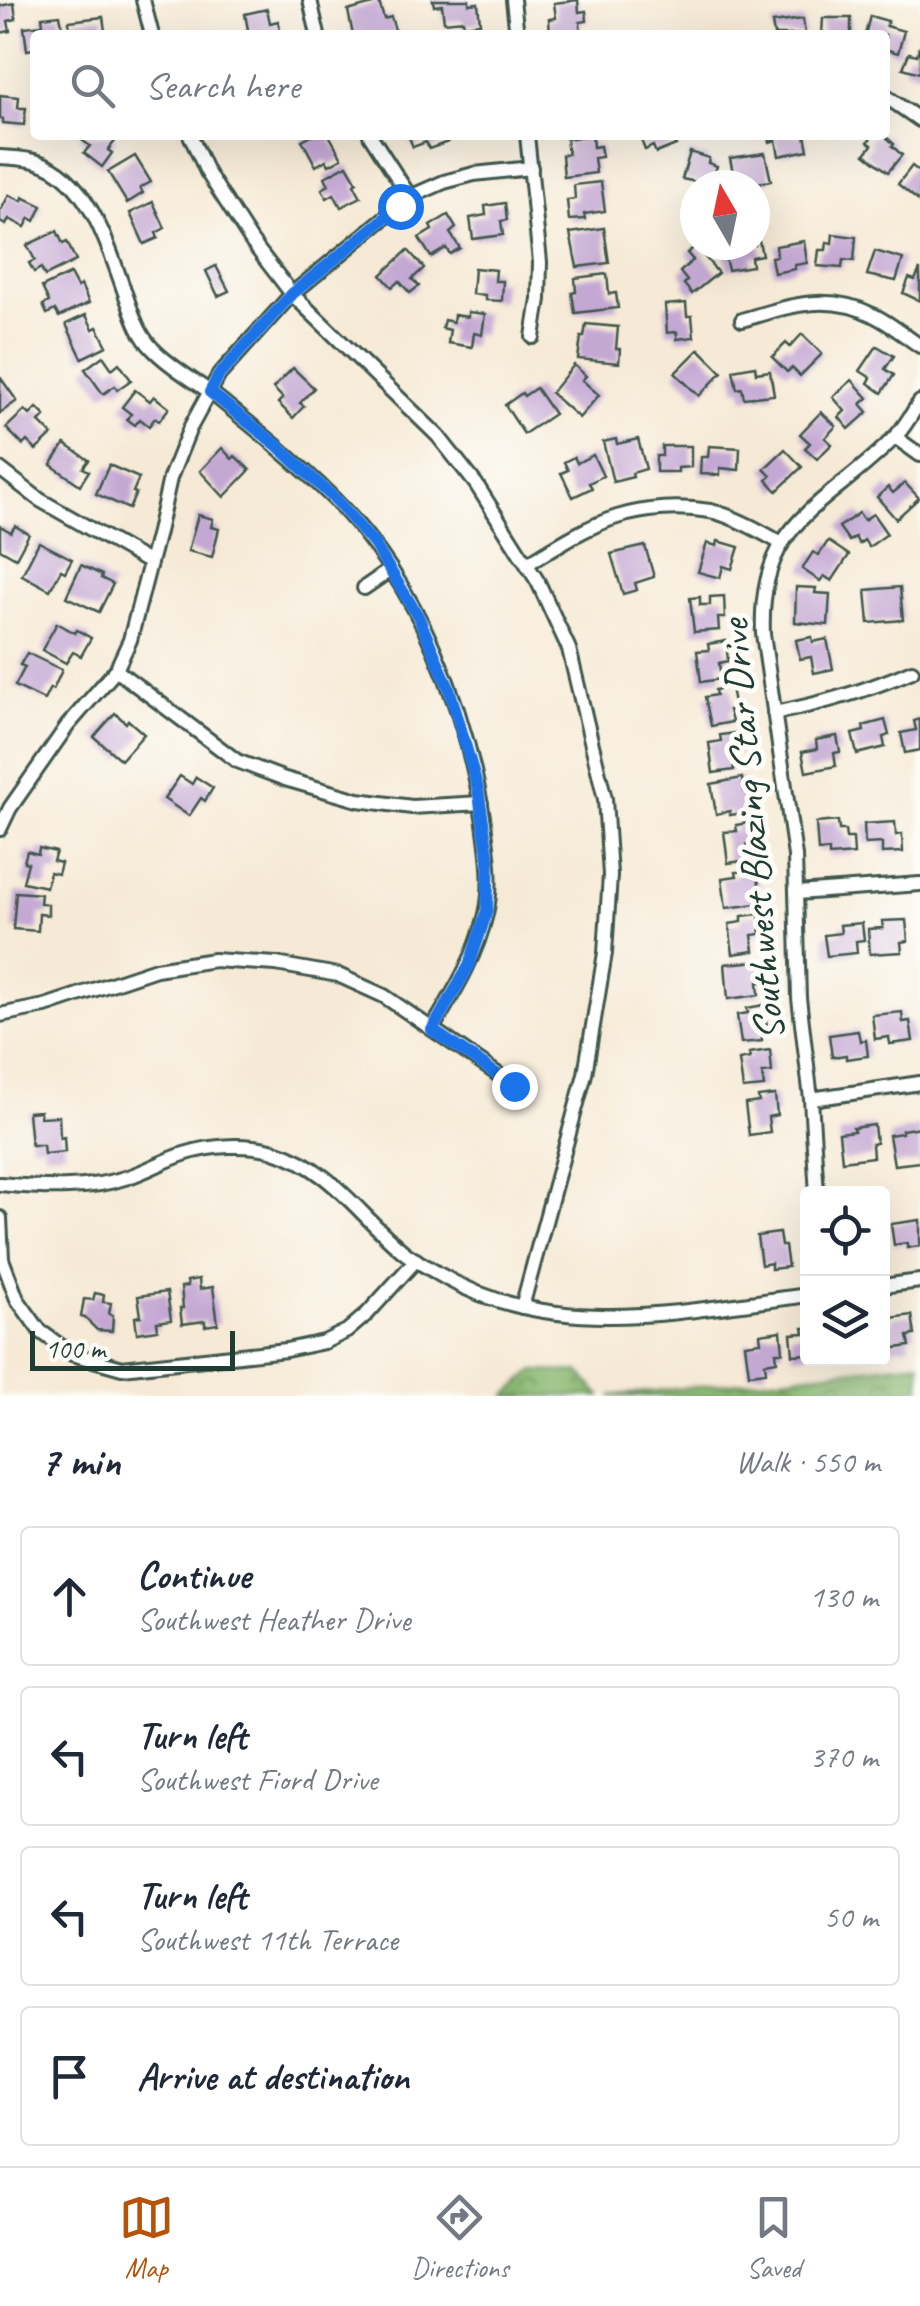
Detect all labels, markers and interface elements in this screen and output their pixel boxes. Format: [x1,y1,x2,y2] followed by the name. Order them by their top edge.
[30,30,890,140] search box
[65,58,120,113] icon: search
[145,62,300,109] text: Search here
[680,170,770,260] north arrow
[378,184,424,230] route start
[707,615,797,1043] street label: Southwest Blazing Star Drive
[492,1064,538,1110] route end
[800,1186,890,1366] map controls
[800,1186,890,1276] button: locate
[800,1276,890,1366] button: layers
[30,1326,235,1370] scale bar
[45,1331,105,1366] text: 100 m
[40,1435,120,1488] text: 7 min
[736,1441,880,1482] text: Walk · 550 m
[137,1552,251,1599] text: Continue
[42,1569,97,1624] icon: ahead
[809,1576,878,1617] text: 130 m
[137,1599,410,1640] text: Southwest Heather Drive
[137,1712,247,1759] text: Turn left
[42,1729,97,1784] icon: left
[809,1736,878,1777] text: 370 m
[137,1759,378,1800] text: Southwest Fiord Drive
[137,1872,247,1919] text: Turn left
[42,1889,97,1944] icon: left
[824,1896,878,1937] text: 50 m
[137,1919,398,1960] text: Southwest 11th Terrace
[42,2049,97,2104] icon: arrive
[137,2053,409,2100] text: Arrive at destination
[119,2190,174,2285] tab: Map
[411,2190,509,2285] tab: Directions
[746,2190,801,2285] tab: Saved

